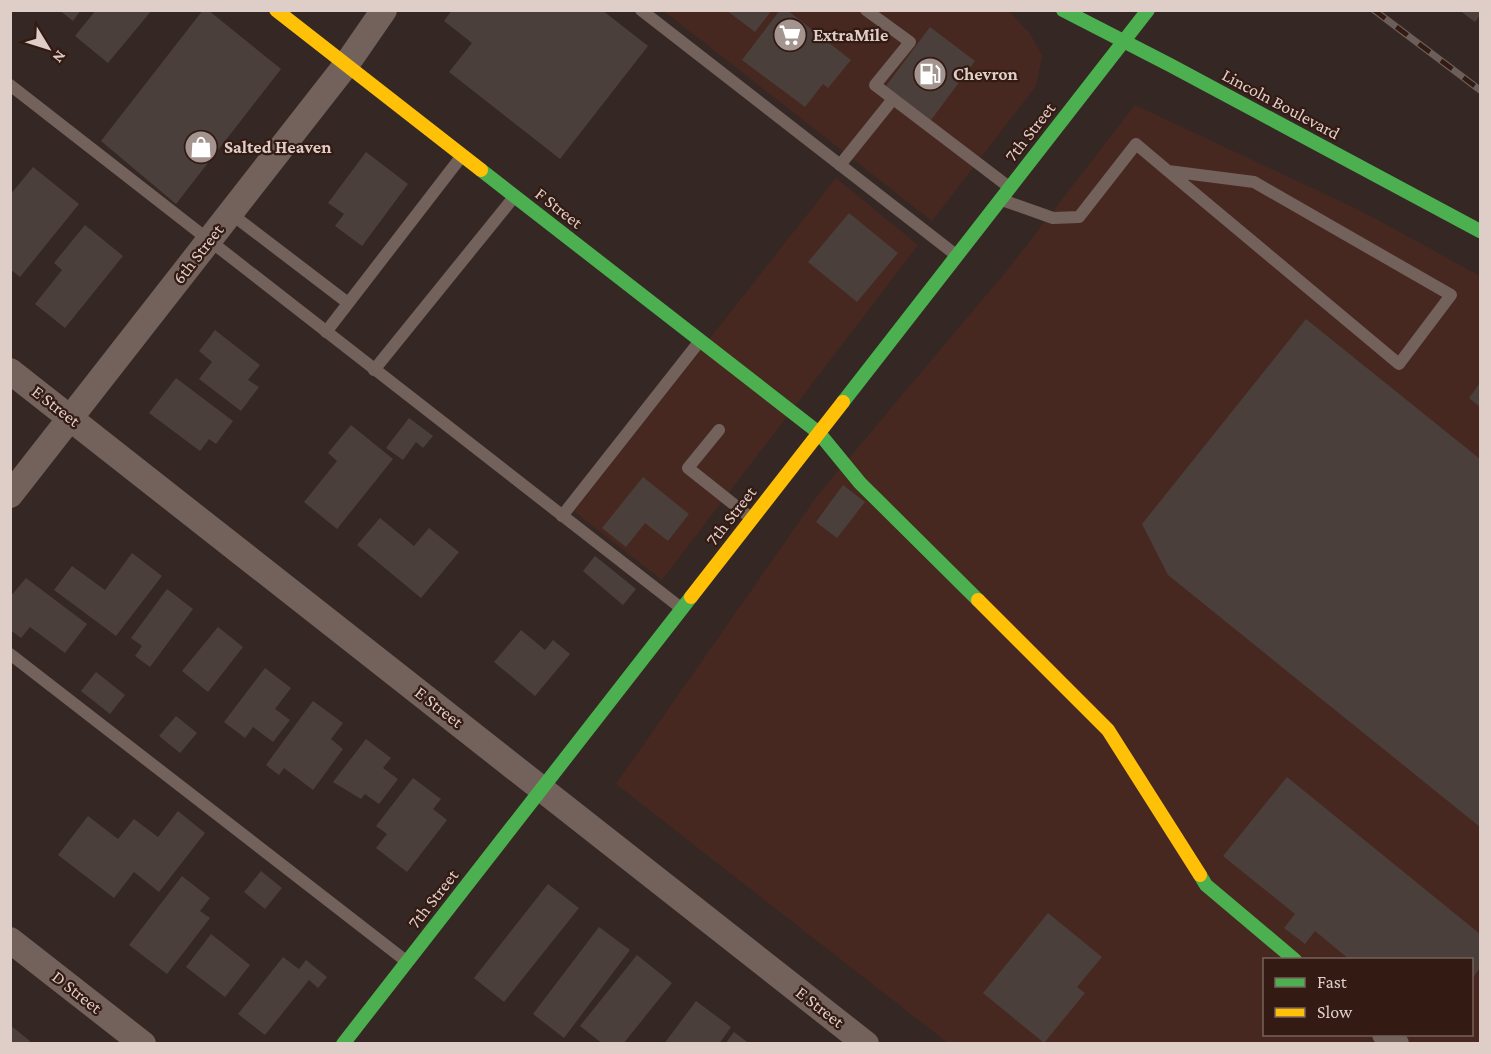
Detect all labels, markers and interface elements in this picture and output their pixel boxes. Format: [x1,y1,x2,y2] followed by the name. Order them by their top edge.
[772,17,808,53] supermarket icon: ExtraMile
[18,18,78,78] north arrow
[813,25,888,45] place label: ExtraMile
[49,47,69,67] text: N
[912,56,948,92] fuel station icon: Chevron
[953,64,1018,84] place label: Chevron
[1219,65,1344,144] street label: Lincoln Boulevard
[1001,98,1060,165] street label: 7th Street
[183,129,219,165] shop icon: Salted Heaven
[224,137,332,157] place label: Salted Heaven
[531,183,587,233] street label: F Street
[168,219,228,288] street label: 6th Street
[28,381,85,432] street label: E Street
[702,482,761,549] street label: 7th Street
[411,682,468,733] street label: E Street
[404,865,463,932] street label: 7th Street
[1263,958,1473,1036] legend
[48,966,107,1018] street label: D Street
[1317,972,1348,992] text: Fast
[792,982,849,1033] street label: E Street
[1317,1002,1353,1022] text: Slow

